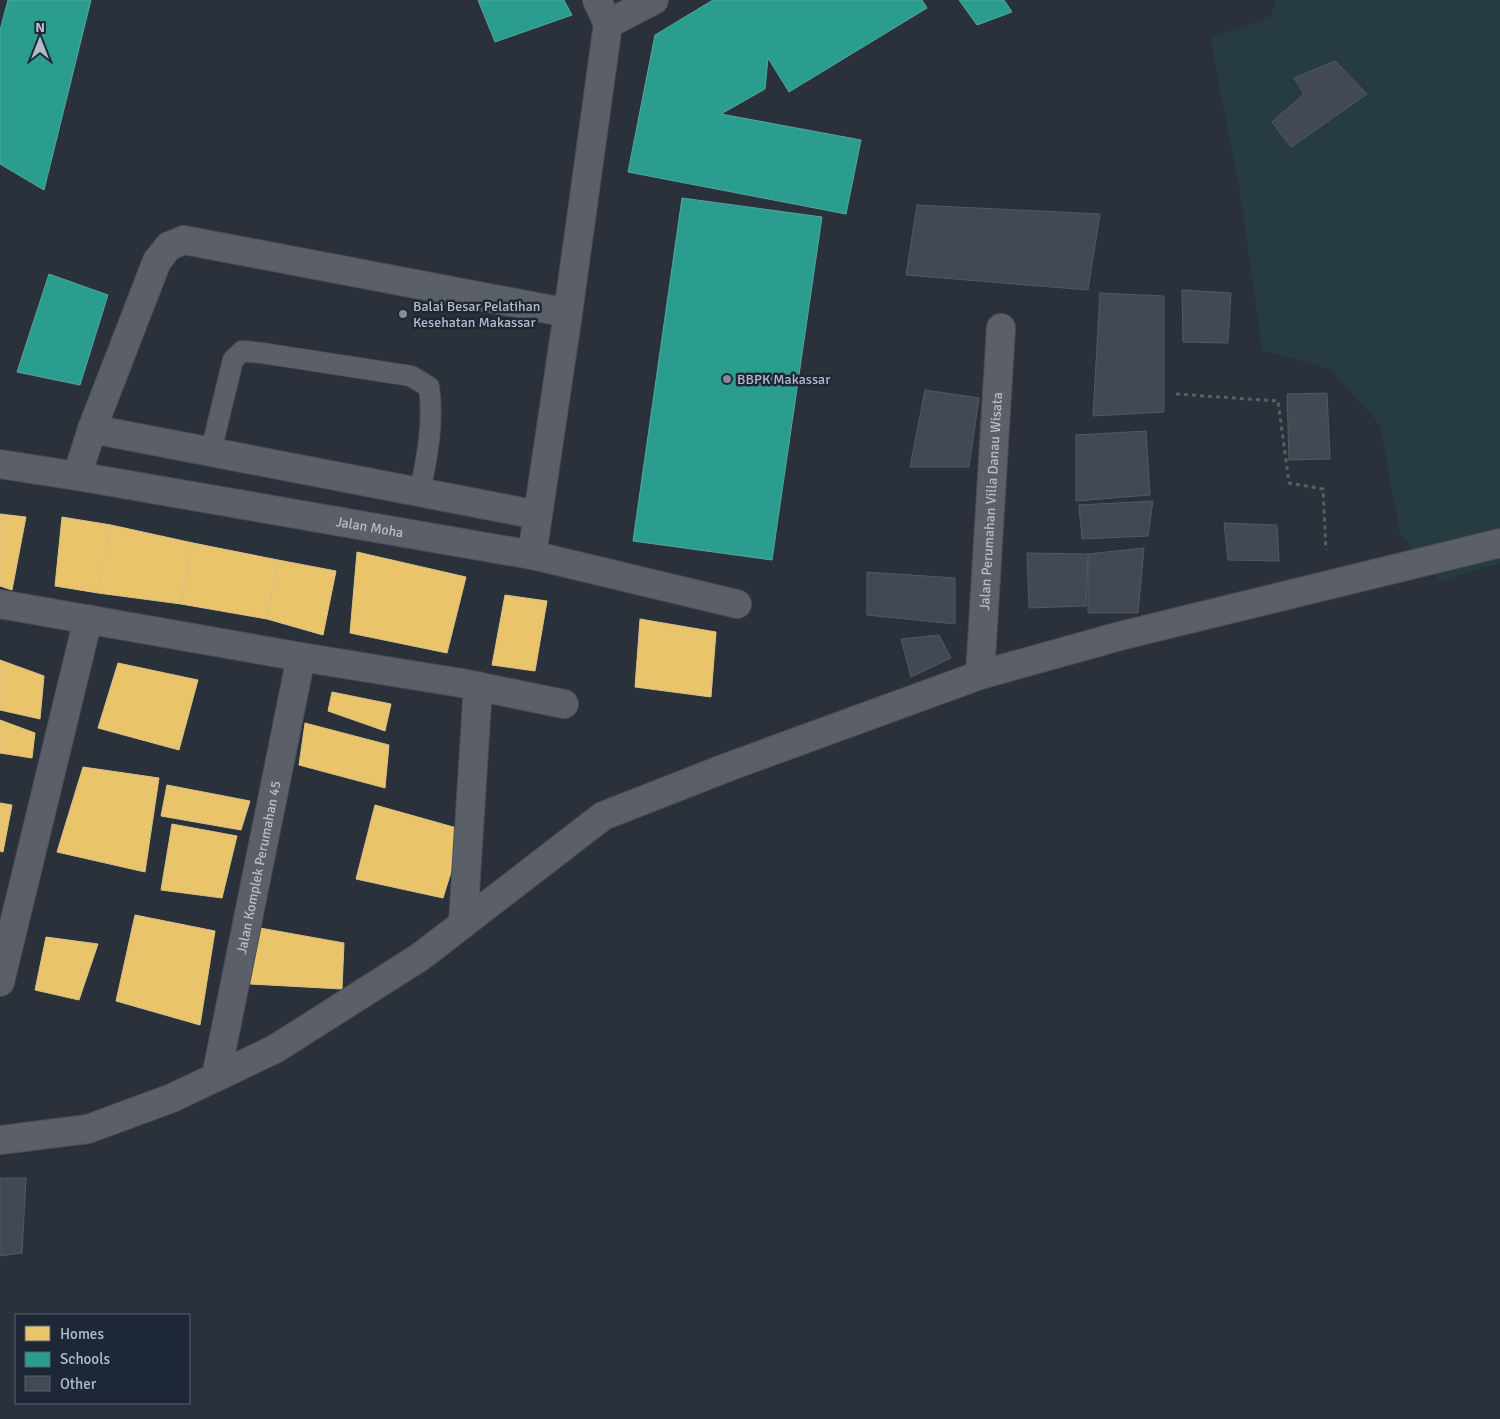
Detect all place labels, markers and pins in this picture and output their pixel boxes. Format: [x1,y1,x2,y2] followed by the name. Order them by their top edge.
[413,298,540,331] place label: Balai Besar Pelatihan Kesehatan Makassar
[397,308,409,320] marker: Balai Besar Pelatihan Kesehatan Makassar
[737,371,831,388] place label: BBPK Makassar
[721,373,733,385] marker: BBPK Makassar

